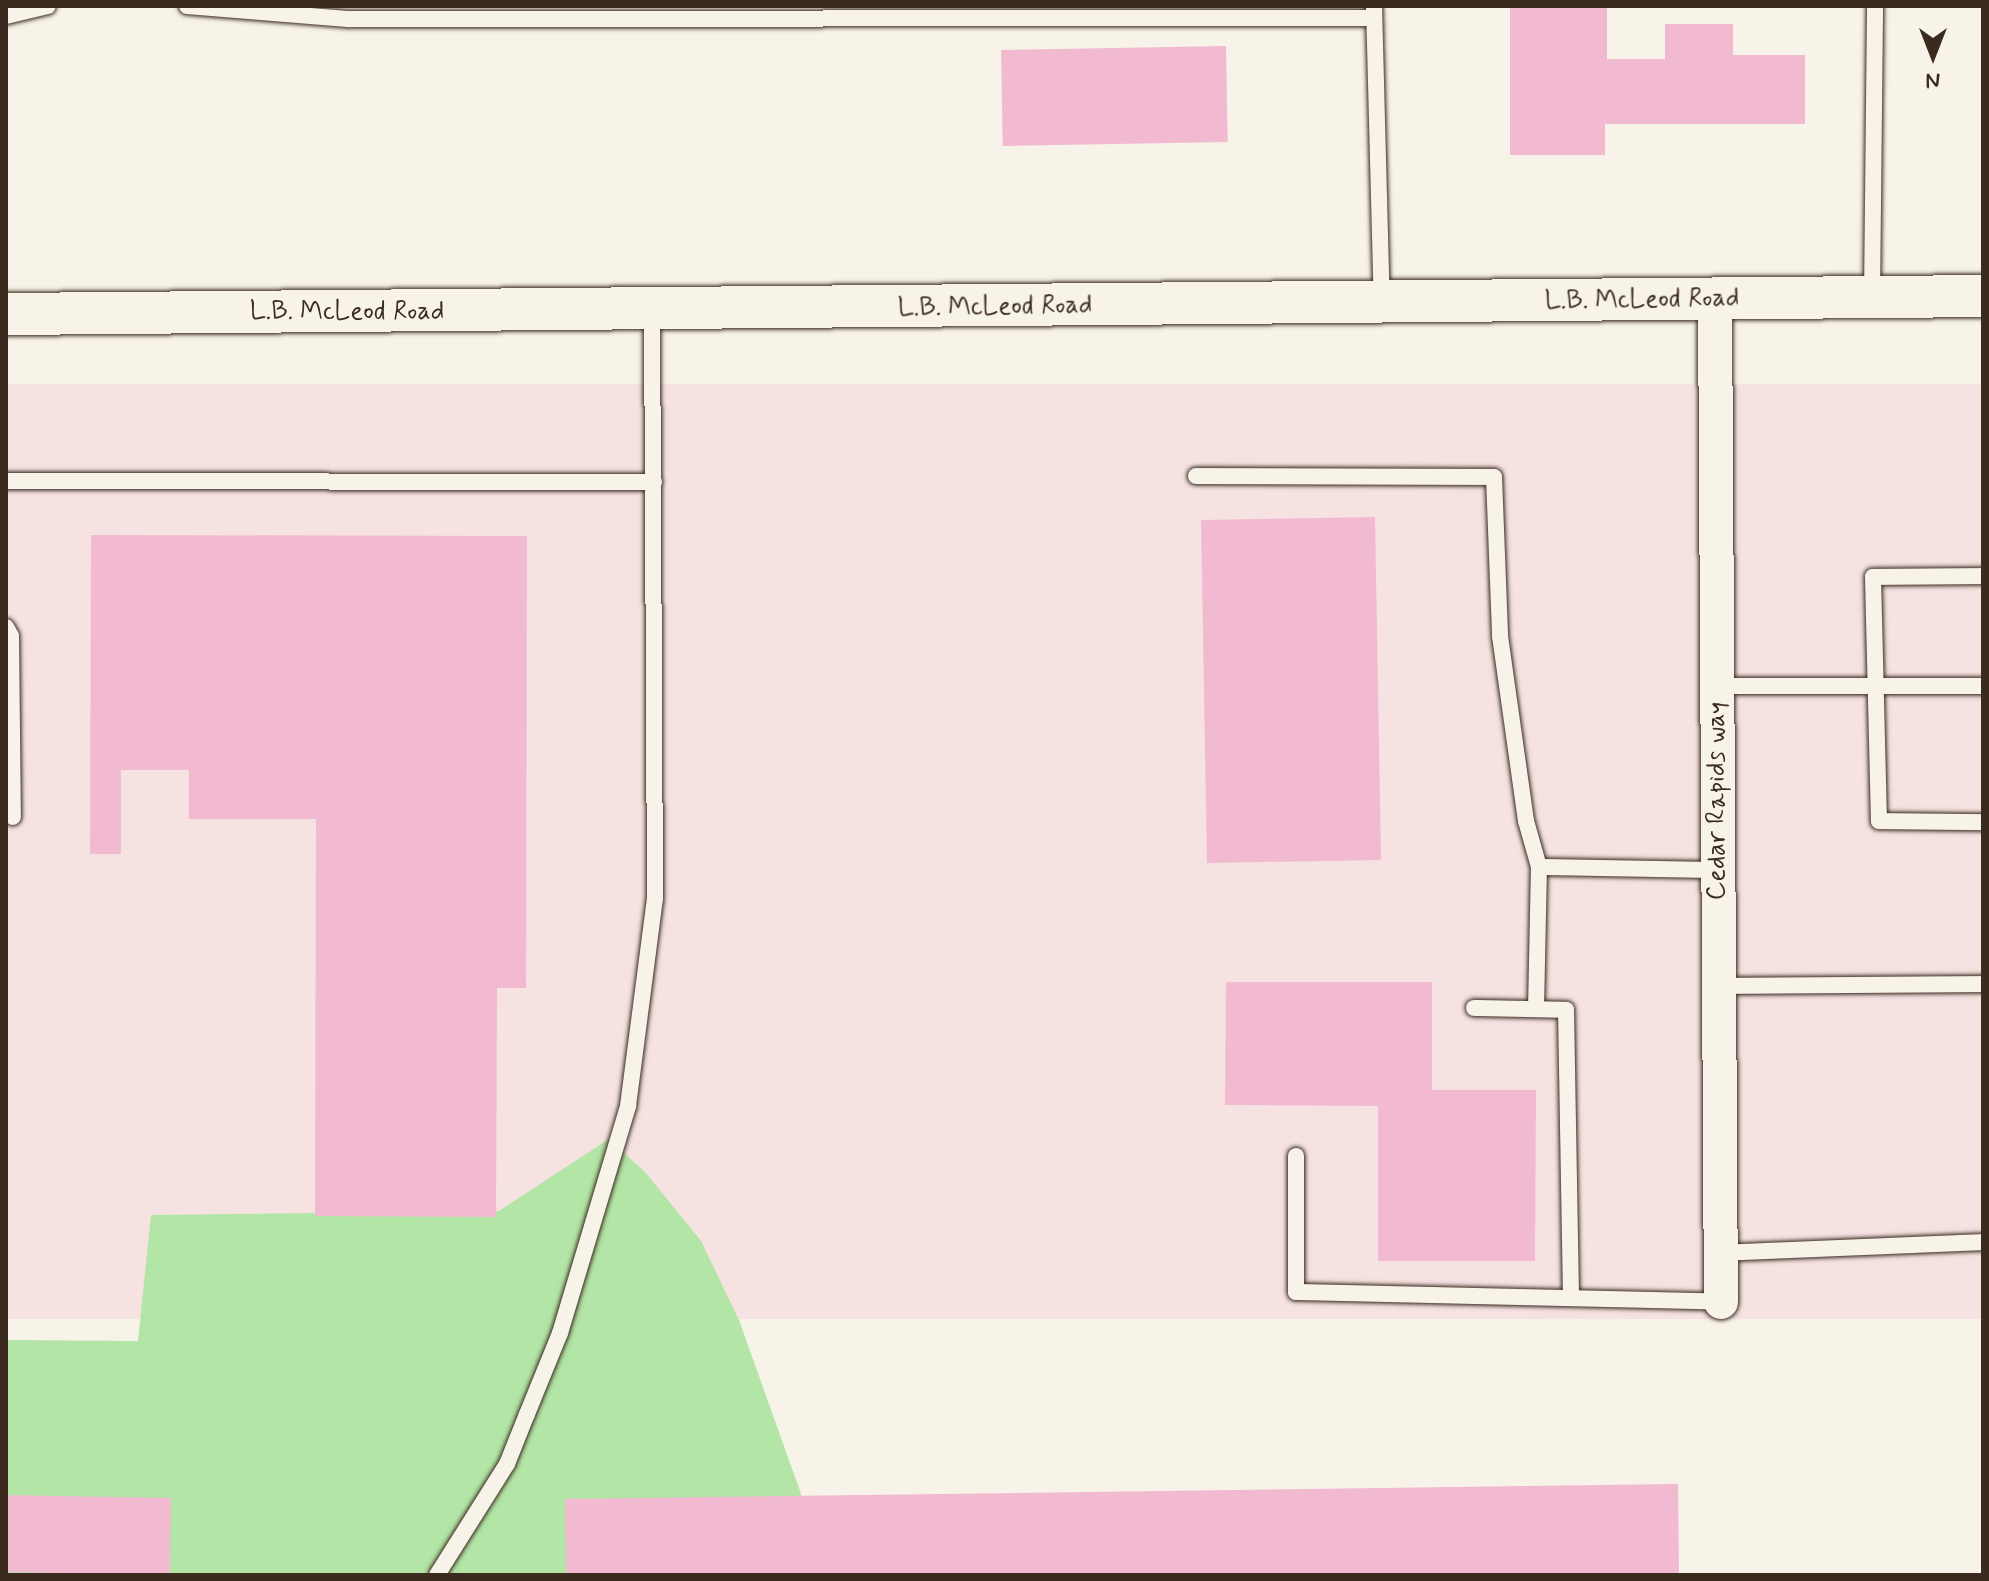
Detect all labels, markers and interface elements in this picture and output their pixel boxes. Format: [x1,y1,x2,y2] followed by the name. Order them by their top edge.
[1893,16,1973,96] north arrow
[1926,66,1940,94] text: N
[1544,284,1740,318] street label: L.B. McLeod Road
[897,291,1093,325] street label: L.B. McLeod Road
[250,297,444,329] street label: L.B. McLeod Road
[1702,702,1734,900] street label: Cedar Rapids way

